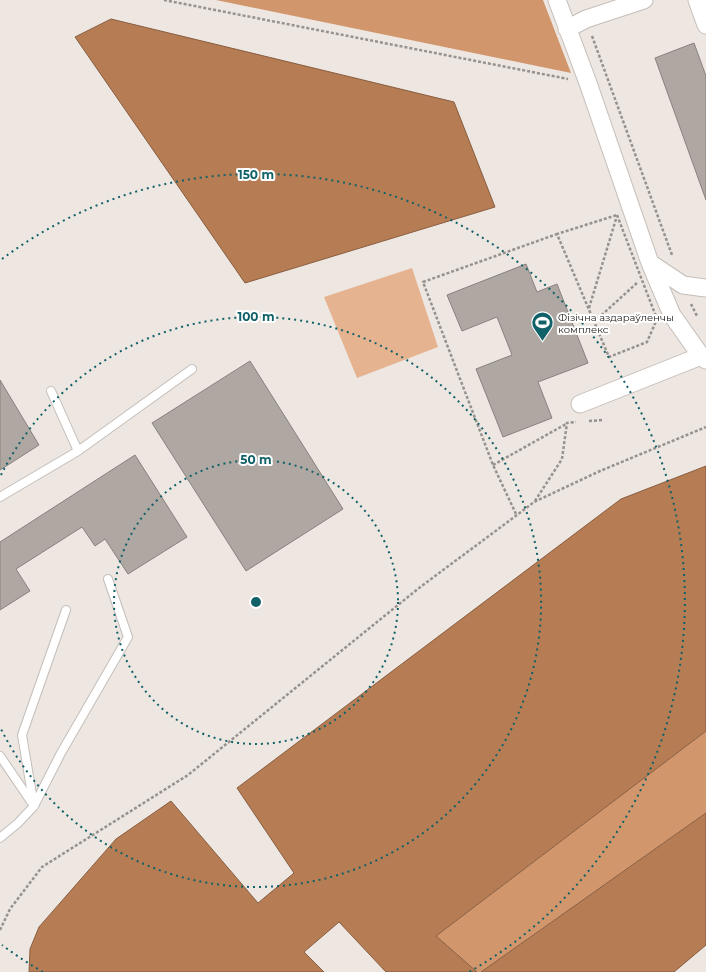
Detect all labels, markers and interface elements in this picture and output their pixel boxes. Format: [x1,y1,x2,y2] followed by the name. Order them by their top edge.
[238,167,274,182] text: 150 m
[238,309,274,324] text: 100 m
[530,310,556,343] sports icon: Фізічна аздараўленчы комплекс
[558,311,674,336] place label: Фізічна аздараўленчы комплекс
[240,452,272,467] text: 50 m
[249,595,263,609] centre of rings

